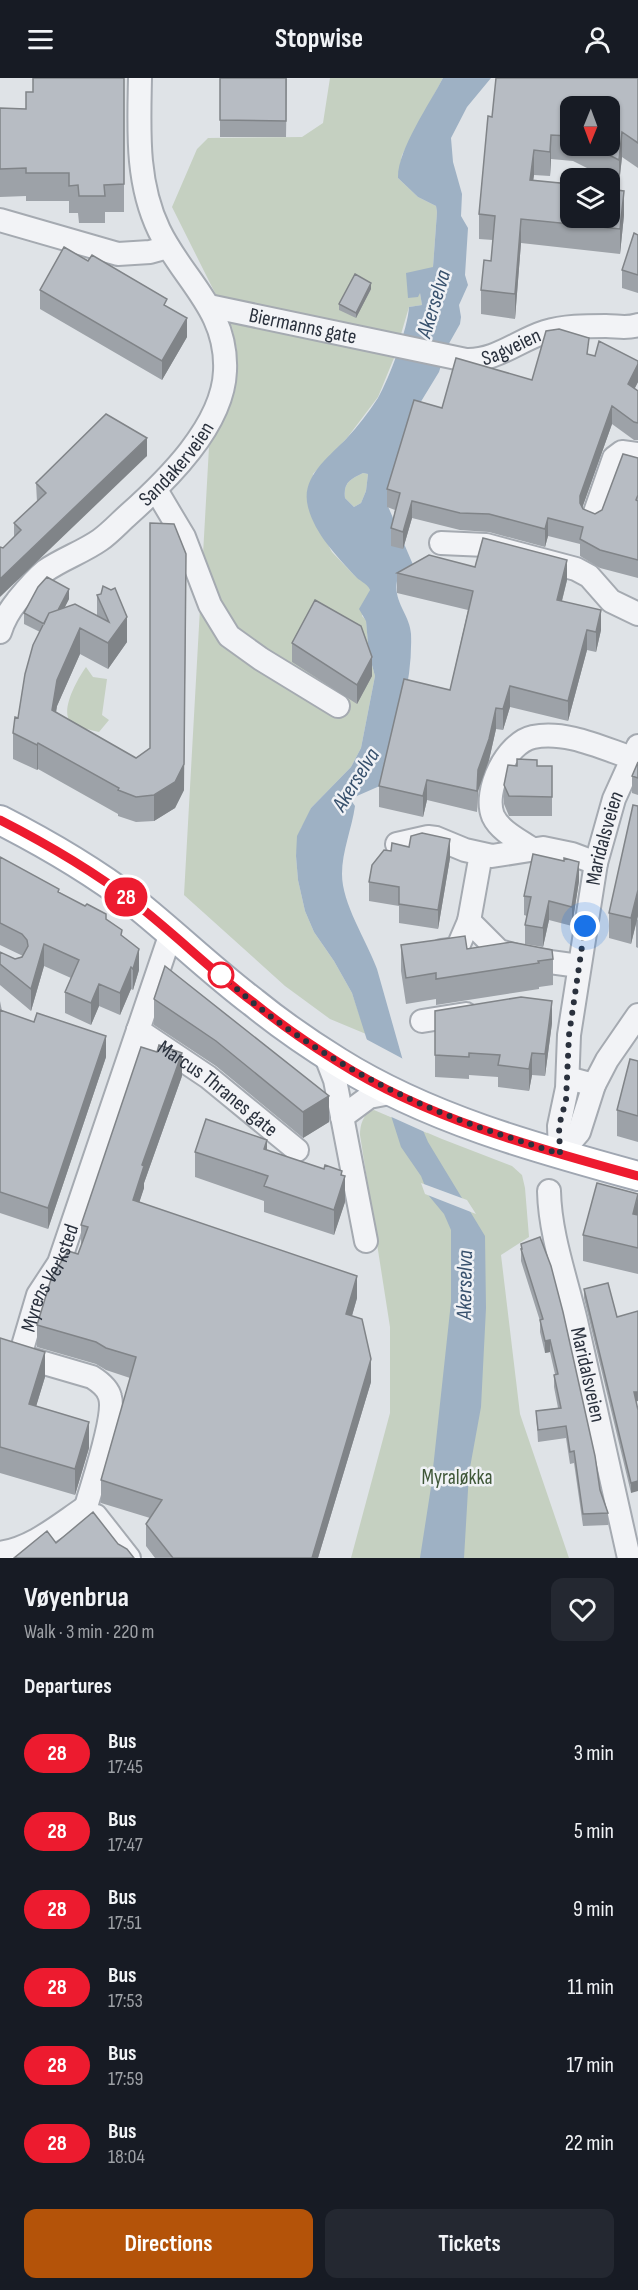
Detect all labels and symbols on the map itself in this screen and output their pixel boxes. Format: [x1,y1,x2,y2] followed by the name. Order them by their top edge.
[560,96,620,156] north arrow
[411,267,457,342] water label: Akerselva
[247,302,359,349] street label: Biermanns gate
[479,322,544,371] street label: Sagveien
[133,417,219,511] street label: Sandakerveien
[326,743,386,817] water label: Akerselva
[580,787,629,887] street label: Maridalsveien
[99,878,153,916] line badge: 28
[570,911,600,941] your location
[208,962,234,988] unlabelled marker
[153,1034,283,1142] street label: Marcus Thranes gate
[15,1221,84,1335] street label: Myrens Verksted
[451,1250,479,1321] water label: Akerselva
[565,1325,611,1424] street label: Maridalsveien
[421,1465,493,1490] park label: Myraløkka

